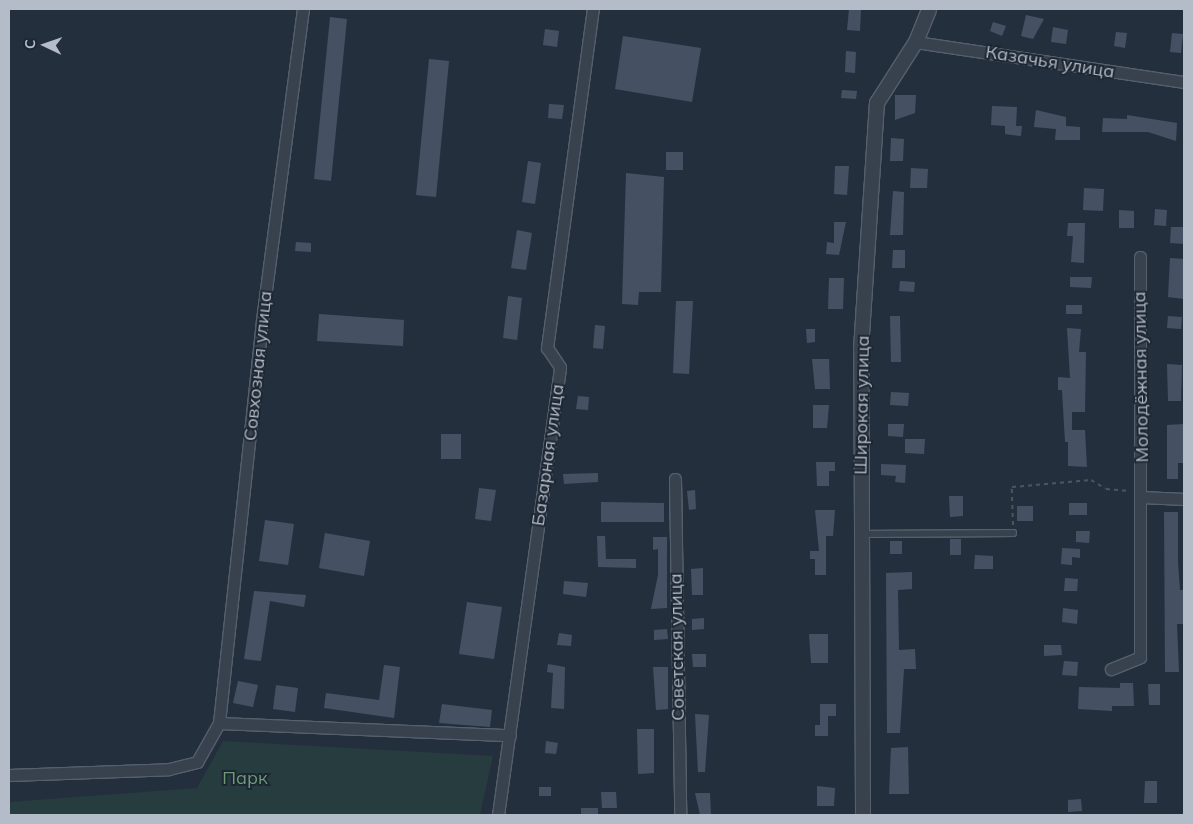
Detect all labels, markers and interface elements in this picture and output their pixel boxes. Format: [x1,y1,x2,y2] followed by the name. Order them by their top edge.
[20,20,70,70] north arrow
[21,39,39,49] text: С
[984,41,1116,83] street label: Казачья улица
[239,290,277,442] street label: Совхозная улица
[1129,291,1153,463] street label: Молодёжная улица
[850,335,874,475] street label: Широкая улица
[527,383,569,527] street label: Базарная улица
[665,573,689,721] street label: Советская улица
[222,767,268,789] park label: Парк

